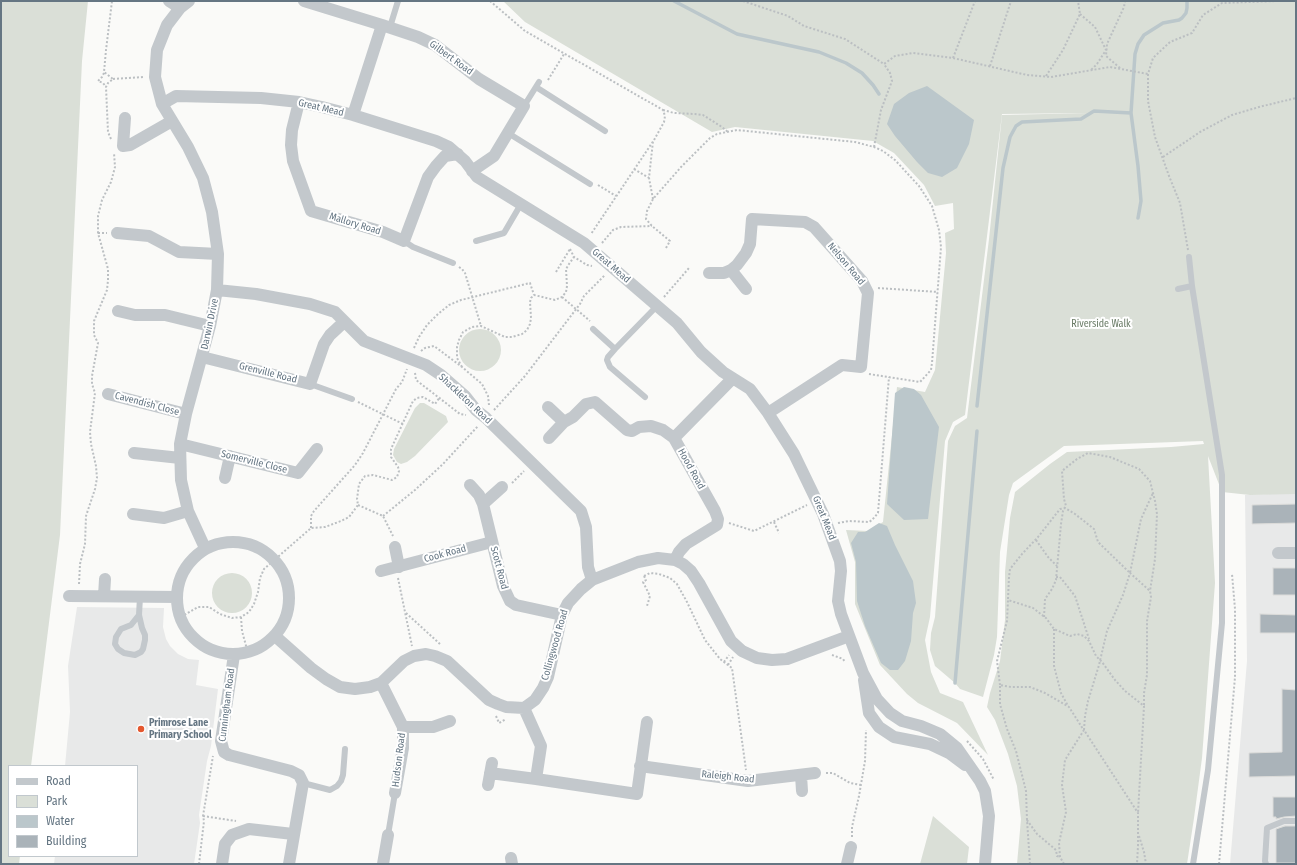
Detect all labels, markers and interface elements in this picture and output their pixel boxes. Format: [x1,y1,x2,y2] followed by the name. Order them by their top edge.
[427,38,475,78] street label: Gilbert Road
[297,97,345,119] street label: Great Mead
[328,210,382,238] street label: Mallory Road
[825,240,867,288] street label: Nelson Road
[590,246,632,286] street label: Great Mead
[199,297,221,351] street label: Darwin Drive
[1071,318,1131,330] park label: Riverside Walk
[238,360,298,386] street label: Grenville Road
[436,371,494,427] street label: Shackleton Road
[113,390,181,418] street label: Cavendish Close
[675,446,707,492] street label: Hood Road
[220,448,288,476] street label: Somerville Close
[810,494,838,542] street label: Great Mead
[423,543,467,565] street label: Cook Road
[488,545,510,591] street label: Scott Road
[539,608,571,682] street label: Collingwood Road
[217,667,237,743] street label: Cunningham Road
[149,717,212,740] place label: Primrose Lane Primary School
[136,724,146,734] marker: Primrose Lane Primary School
[390,732,408,788] street label: Hudson Road
[8,765,138,857] legend
[701,768,755,786] street label: Raleigh Road
[46,774,71,788] text: Road
[46,794,67,808] text: Park
[46,814,74,828] text: Water
[46,834,86,848] text: Building

